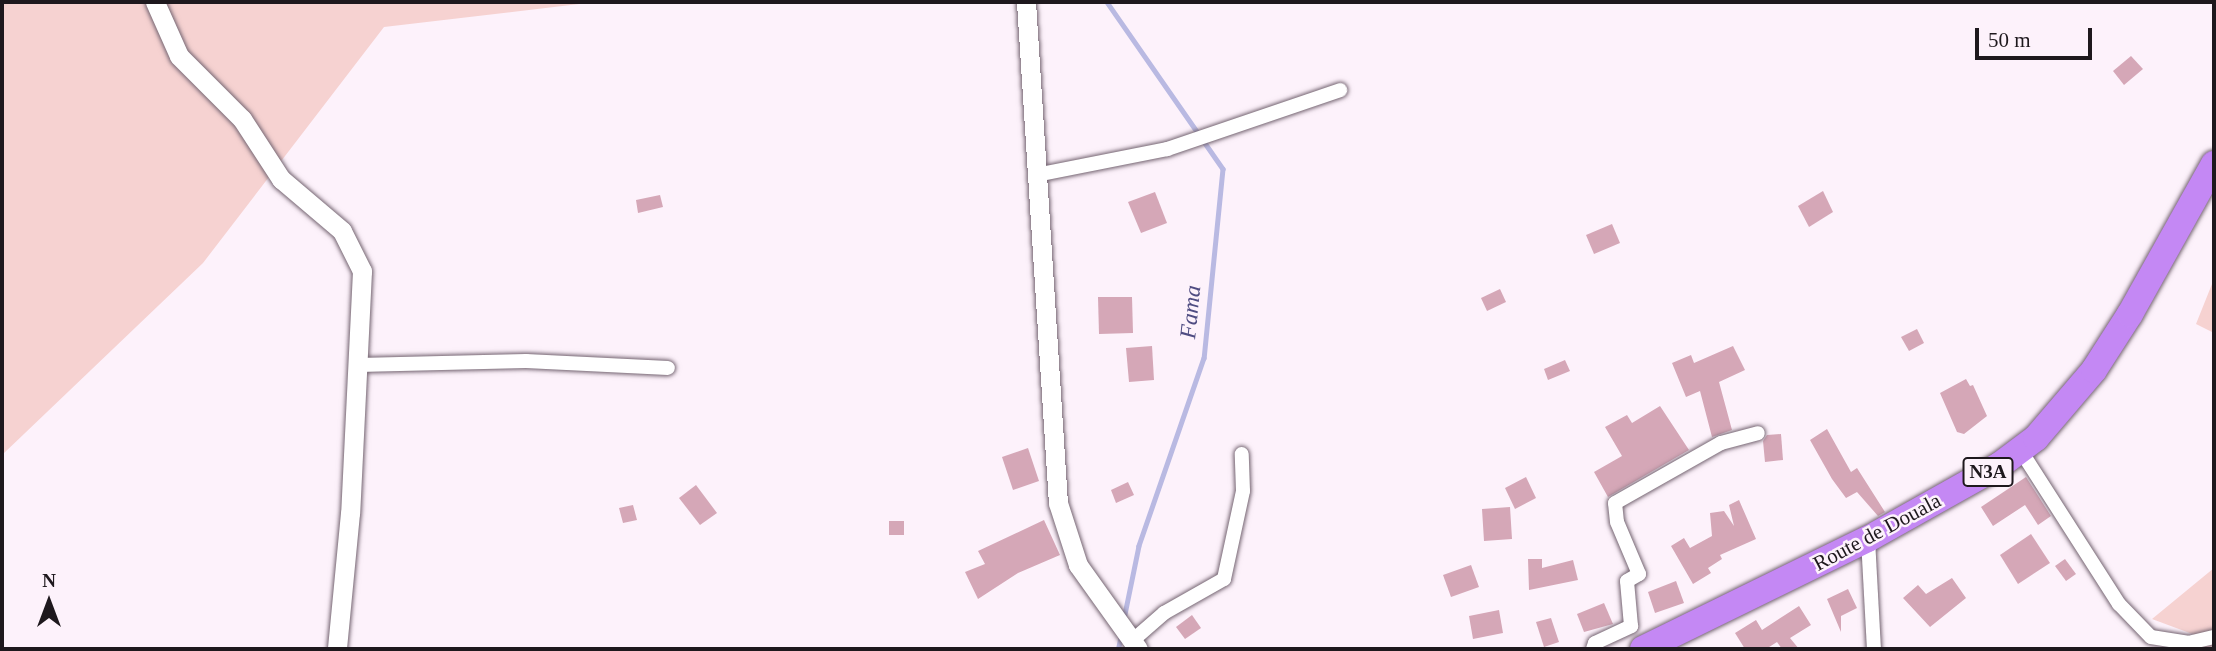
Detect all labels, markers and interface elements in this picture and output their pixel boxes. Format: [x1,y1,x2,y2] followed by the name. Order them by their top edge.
[1978,14,2095,58] scale bar
[1988,28,2031,52] text: 50 m
[1174,284,1208,340] water label: Fama
[1962,457,2014,488] road number: N3A
[1809,488,1945,576] street label: Route de Douala
[14,567,84,637] north arrow
[42,570,56,591] text: N

